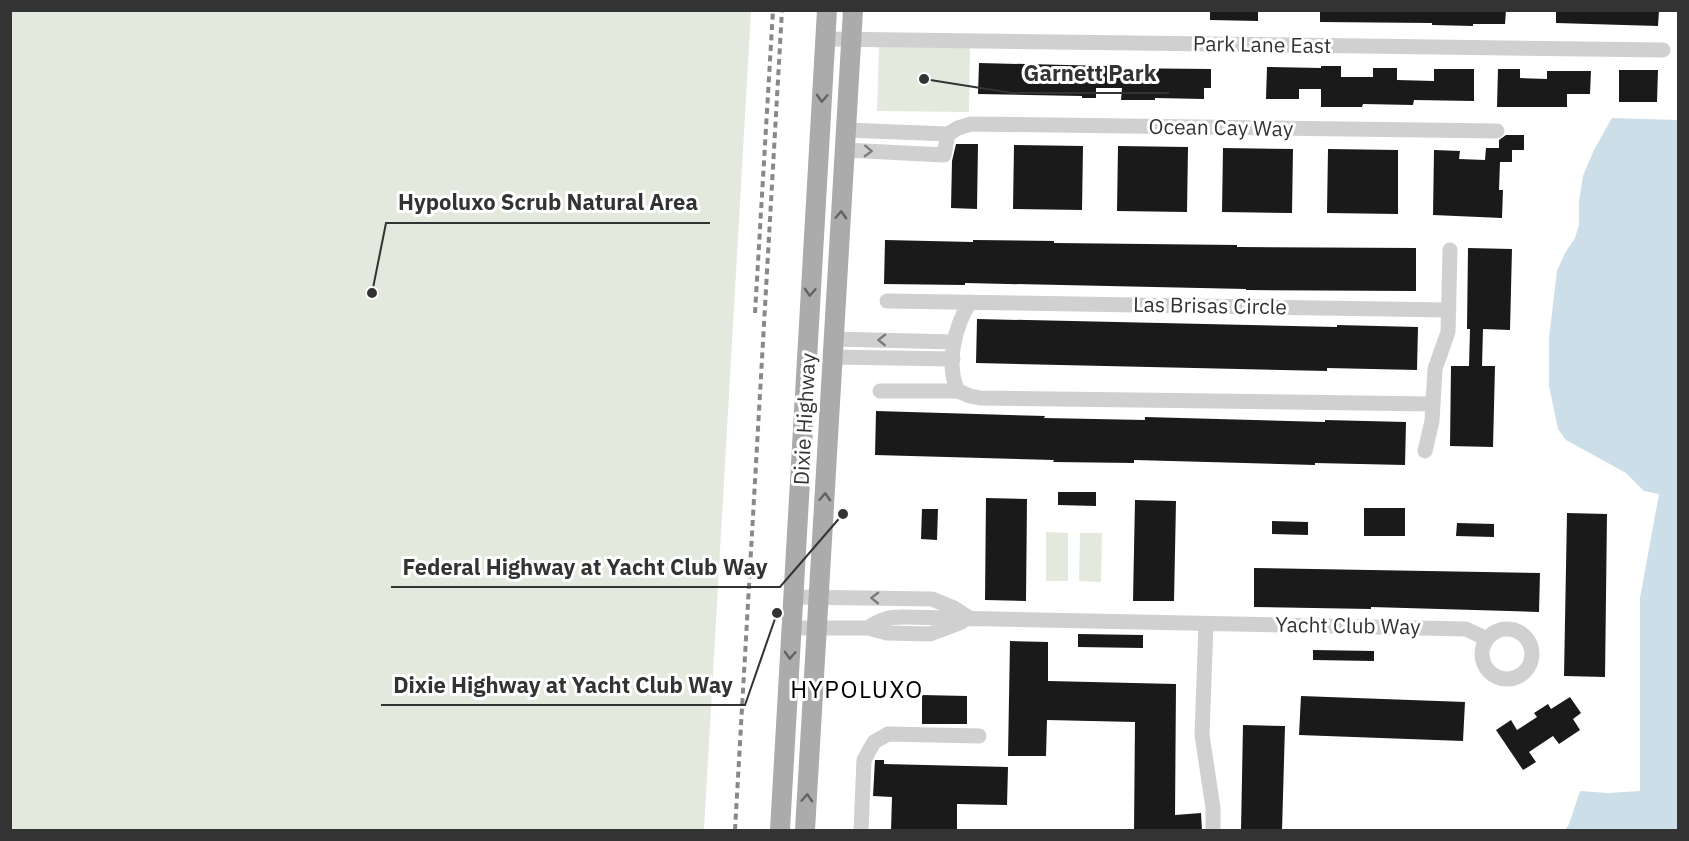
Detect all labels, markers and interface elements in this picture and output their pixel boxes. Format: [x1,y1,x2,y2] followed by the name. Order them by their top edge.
[1193,29,1332,59] street label: Park Lane East
[1012,53,1169,93] callout: Garnett Park
[1024,58,1157,87] text: Garnett Park
[815,93,828,102] one-way arrow
[1148,112,1294,142] street label: Ocean Cay Way
[864,145,873,158] one-way arrow
[386,183,710,223] callout: Hypoluxo Scrub Natural Area
[398,187,698,216] text: Hypoluxo Scrub Natural Area
[835,210,848,219] one-way arrow
[804,288,817,297] one-way arrow
[1133,290,1287,320] street label: Las Brisas Circle
[878,334,887,346] one-way arrow
[787,352,821,486] street label: Dixie Highway
[818,492,831,501] one-way arrow
[391,547,780,587] callout: Federal Highway at Yacht Club Way
[403,552,768,581] text: Federal Highway at Yacht Club Way
[871,592,880,604] one-way arrow
[1275,610,1421,640] street label: Yacht Club Way
[784,651,797,660] one-way arrow
[381,665,745,705] callout: Dixie Highway at Yacht Club Way
[393,670,733,699] text: Dixie Highway at Yacht Club Way
[790,673,924,705] district label: HYPOLUXO
[801,793,814,802] one-way arrow

